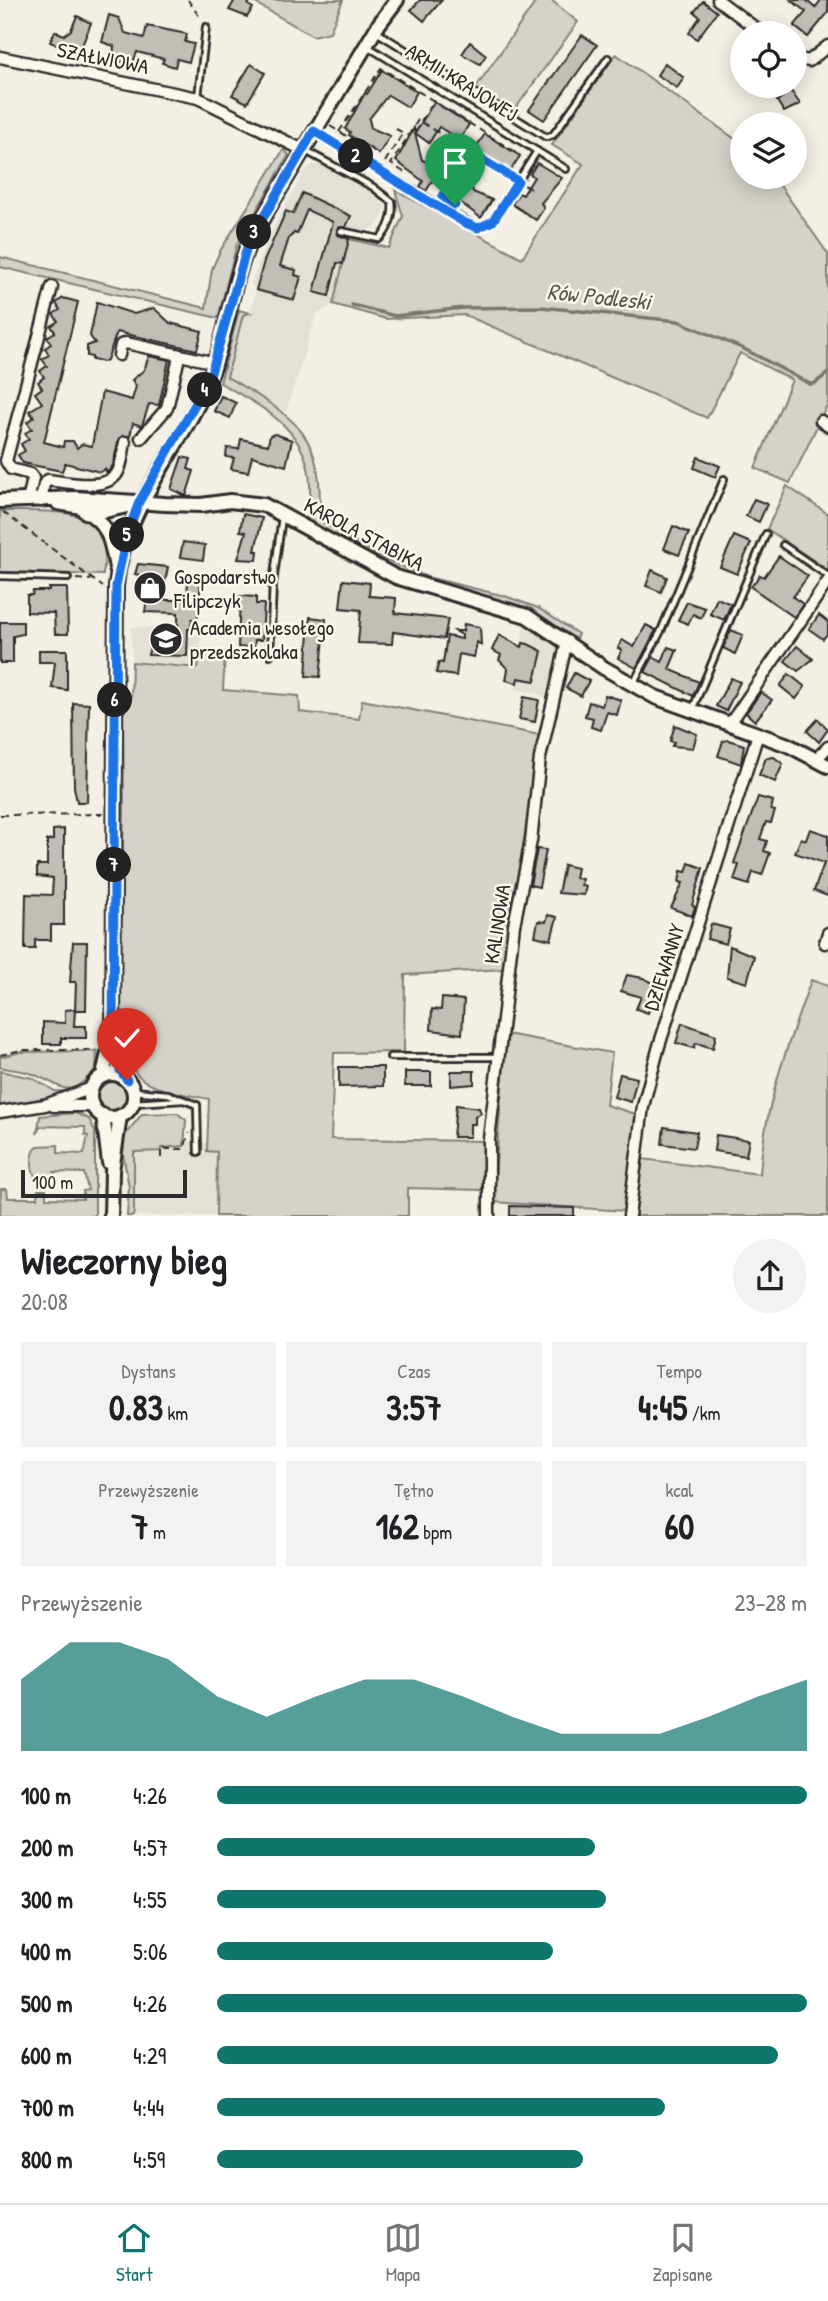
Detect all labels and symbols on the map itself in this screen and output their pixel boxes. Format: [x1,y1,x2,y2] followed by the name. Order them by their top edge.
[55,35,151,81] street label: SZAŁWIOWA
[400,36,524,128] street label: ARMII KRAJOWEJ
[425,133,485,205] pin
[338,138,374,174] pin: 2
[236,215,272,250] pin: 3
[546,275,654,317] water label: Rów Podleski
[188,372,222,408] pin: 4
[299,490,429,578] street label: KAROLA STABIKA
[110,518,144,552] pin: 5
[173,562,276,615] place label: Gospodarstwo Filipczyk
[131,569,169,607] shop icon: Gospodarstwo Filipczyk
[190,613,334,666] place label: Academia wesołego przedszkolaka
[147,620,185,658] school or university icon: Academia wesołego przedszkolaka
[97,682,132,718] pin: 6
[96,848,132,882] pin: 7
[476,882,518,966] street label: KALINOWA
[636,919,692,1014] street label: DZIEWANNY
[97,1008,157,1080] pin
[21,1167,187,1199] scale bar

